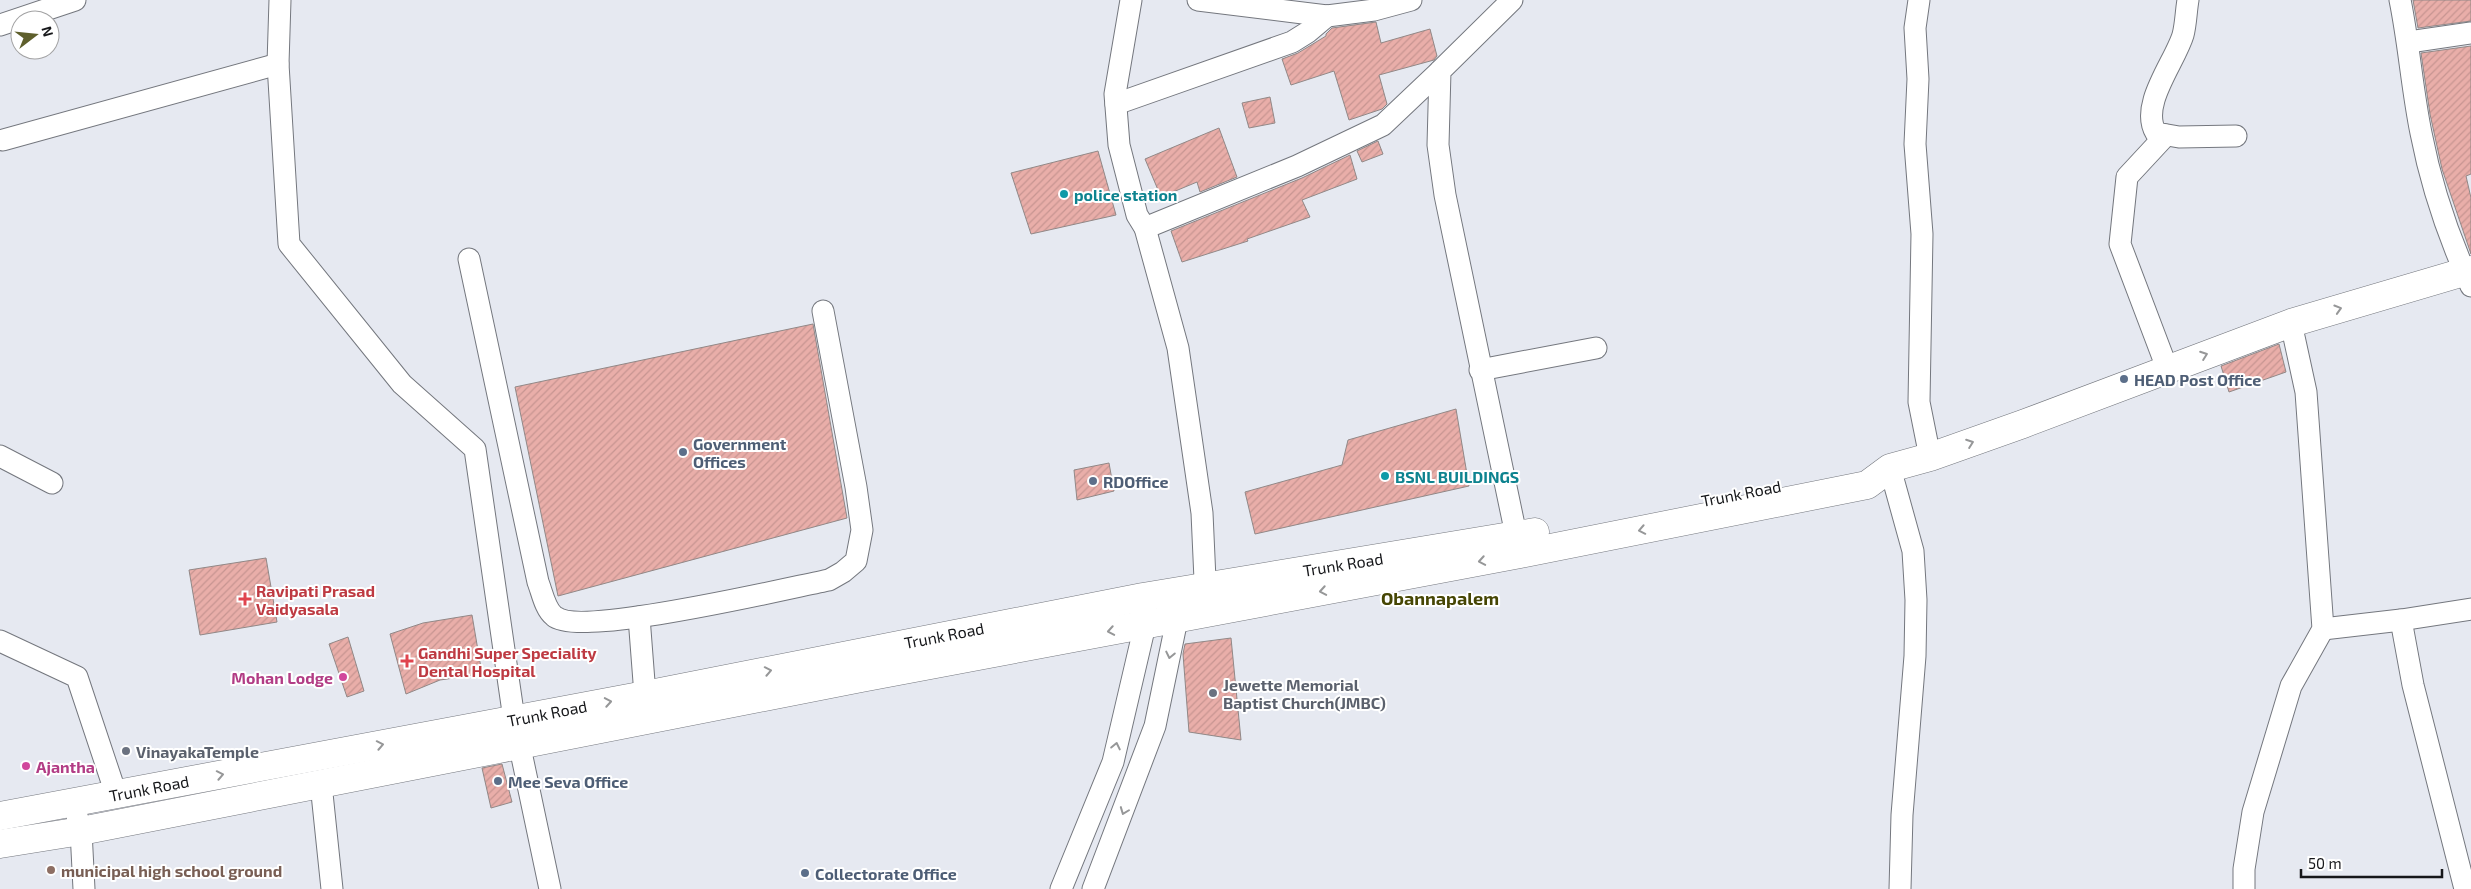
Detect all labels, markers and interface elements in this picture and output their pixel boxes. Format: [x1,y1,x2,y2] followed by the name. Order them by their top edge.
[10,10,60,60] north arrow
[38,24,58,38] text: N
[1074,185,1177,204] place label: police station
[1058,188,1070,200] marker: police station
[2333,305,2341,315] one-way arrow
[2199,351,2208,361] one-way arrow
[2134,370,2261,389] place label: HEAD Post Office
[2118,373,2130,385] marker: HEAD Post Office
[693,434,787,471] place label: Government Offices
[1966,439,1974,449] one-way arrow
[677,446,689,458] marker: Government Offices
[1395,467,1519,486] place label: BSNL BUILDINGS
[1379,470,1391,482] marker: BSNL BUILDINGS
[1103,472,1169,491] place label: RDOffice
[1087,475,1099,487] marker: RDOffice
[1699,476,1783,510] street label: Trunk Road
[1637,524,1646,535] one-way arrow
[1301,548,1385,580] street label: Trunk Road
[1478,556,1487,566] one-way arrow
[256,581,375,619] place label: Ravipati Prasad Vaidyasala
[1318,585,1327,595] one-way arrow
[1381,587,1499,609] district label: Obannapalem
[238,592,252,606] marker: Ravipati Prasad Vaidyasala
[902,618,986,652] street label: Trunk Road
[1107,625,1116,636] one-way arrow
[418,643,597,680] place label: Gandhi Super Speciality Dental Hospital
[1165,651,1176,660] one-way arrow
[400,654,414,668] marker: Gandhi Super Speciality Dental Hospital
[763,666,772,676] one-way arrow
[231,668,333,687] place label: Mohan Lodge
[337,671,349,683] marker: Mohan Lodge
[1223,675,1386,712] place label: Jewette Memorial Baptist Church(JMBC)
[1207,687,1219,699] marker: Jewette Memorial Baptist Church(JMBC)
[505,696,589,730] street label: Trunk Road
[604,697,612,707] one-way arrow
[375,740,384,750] one-way arrow
[1111,741,1121,750] one-way arrow
[136,742,259,762] place label: VinayakaTemple
[120,745,132,757] marker: VinayakaTemple
[36,757,95,776] place label: Ajantha
[20,760,32,772] marker: Ajantha
[215,770,224,780] one-way arrow
[107,771,191,805] street label: Trunk Road
[508,772,628,791] place label: Mee Seva Office
[492,775,504,787] marker: Mee Seva Office
[1119,806,1129,814] one-way arrow
[2301,846,2442,878] scale bar
[2308,854,2342,872] text: 50 m
[61,861,282,880] place label: municipal high school ground
[45,864,57,876] marker: municipal high school ground
[815,864,957,883] place label: Collectorate Office
[799,867,811,879] marker: Collectorate Office

